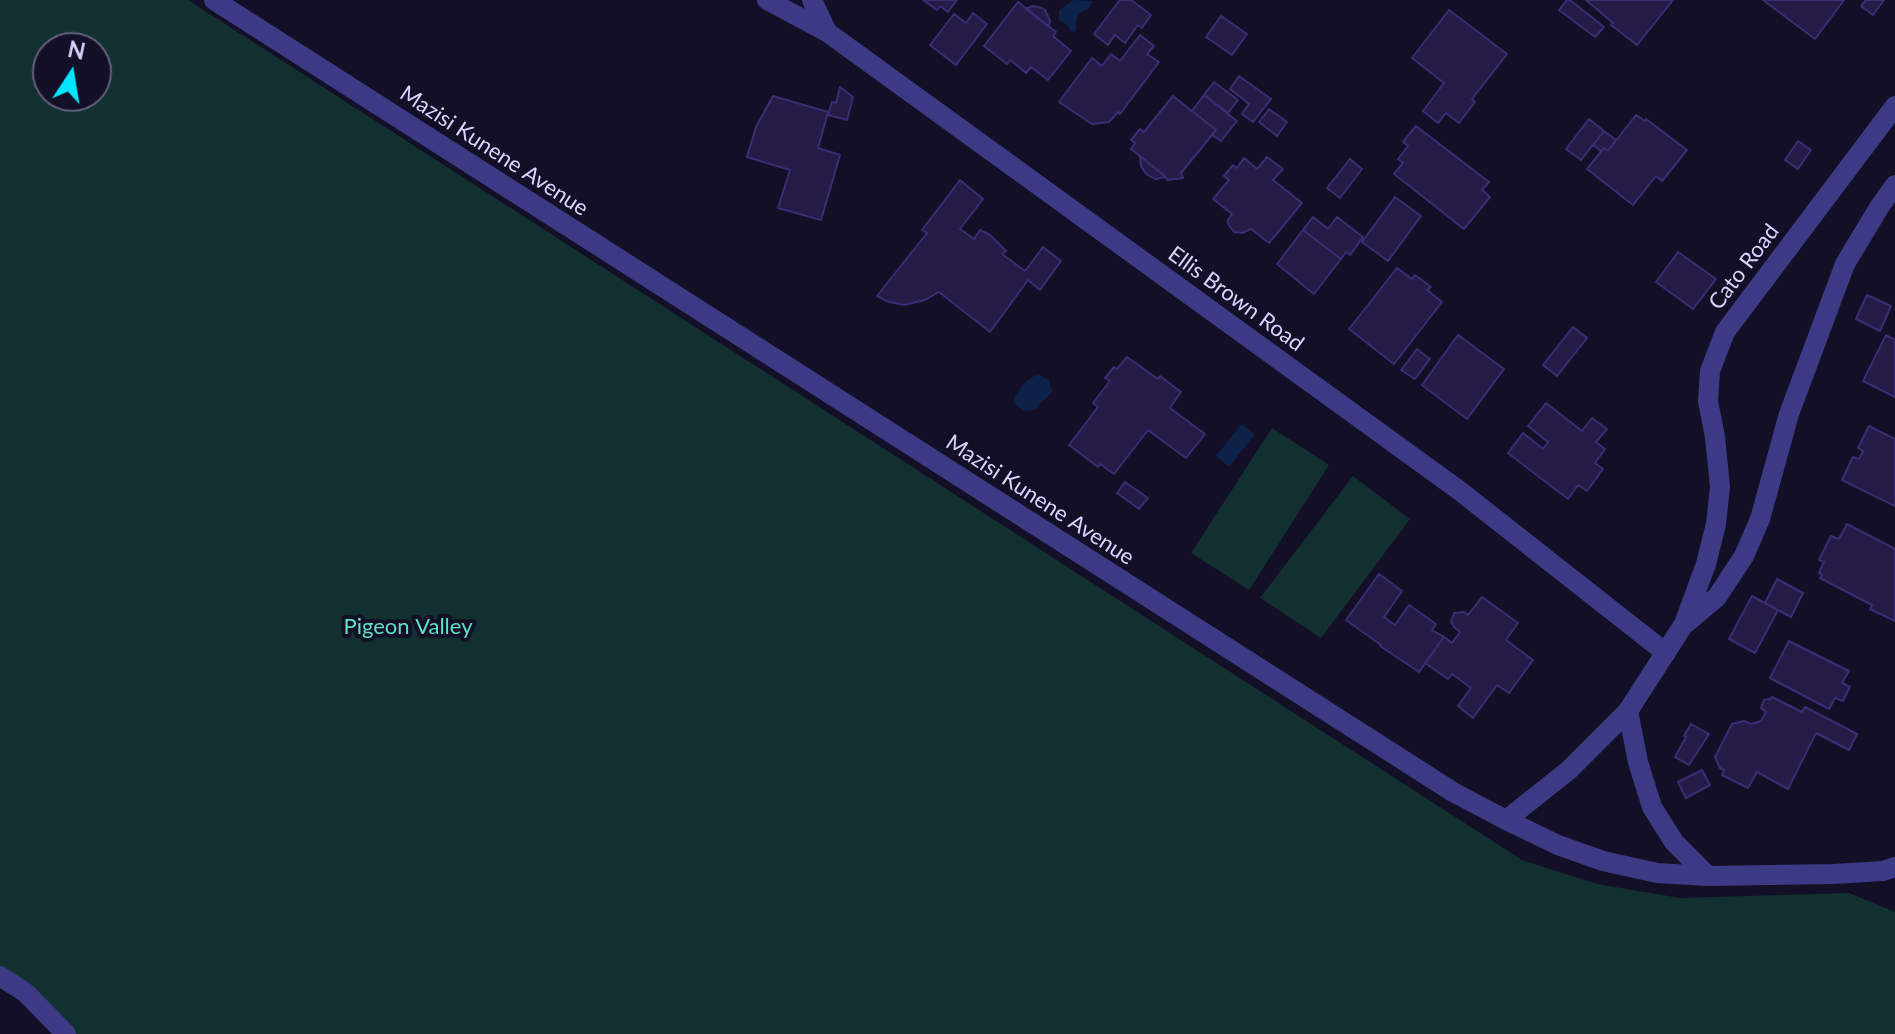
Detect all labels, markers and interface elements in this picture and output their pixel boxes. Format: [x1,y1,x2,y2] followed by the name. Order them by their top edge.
[32,32,112,112] north arrow
[66,35,88,65] text: N
[395,80,593,222] street label: Mazisi Kunene Avenue
[1703,219,1785,315] street label: Cato Road
[1163,241,1309,357] street label: Ellis Brown Road
[941,429,1139,571] street label: Mazisi Kunene Avenue
[344,614,472,640] park label: Pigeon Valley

